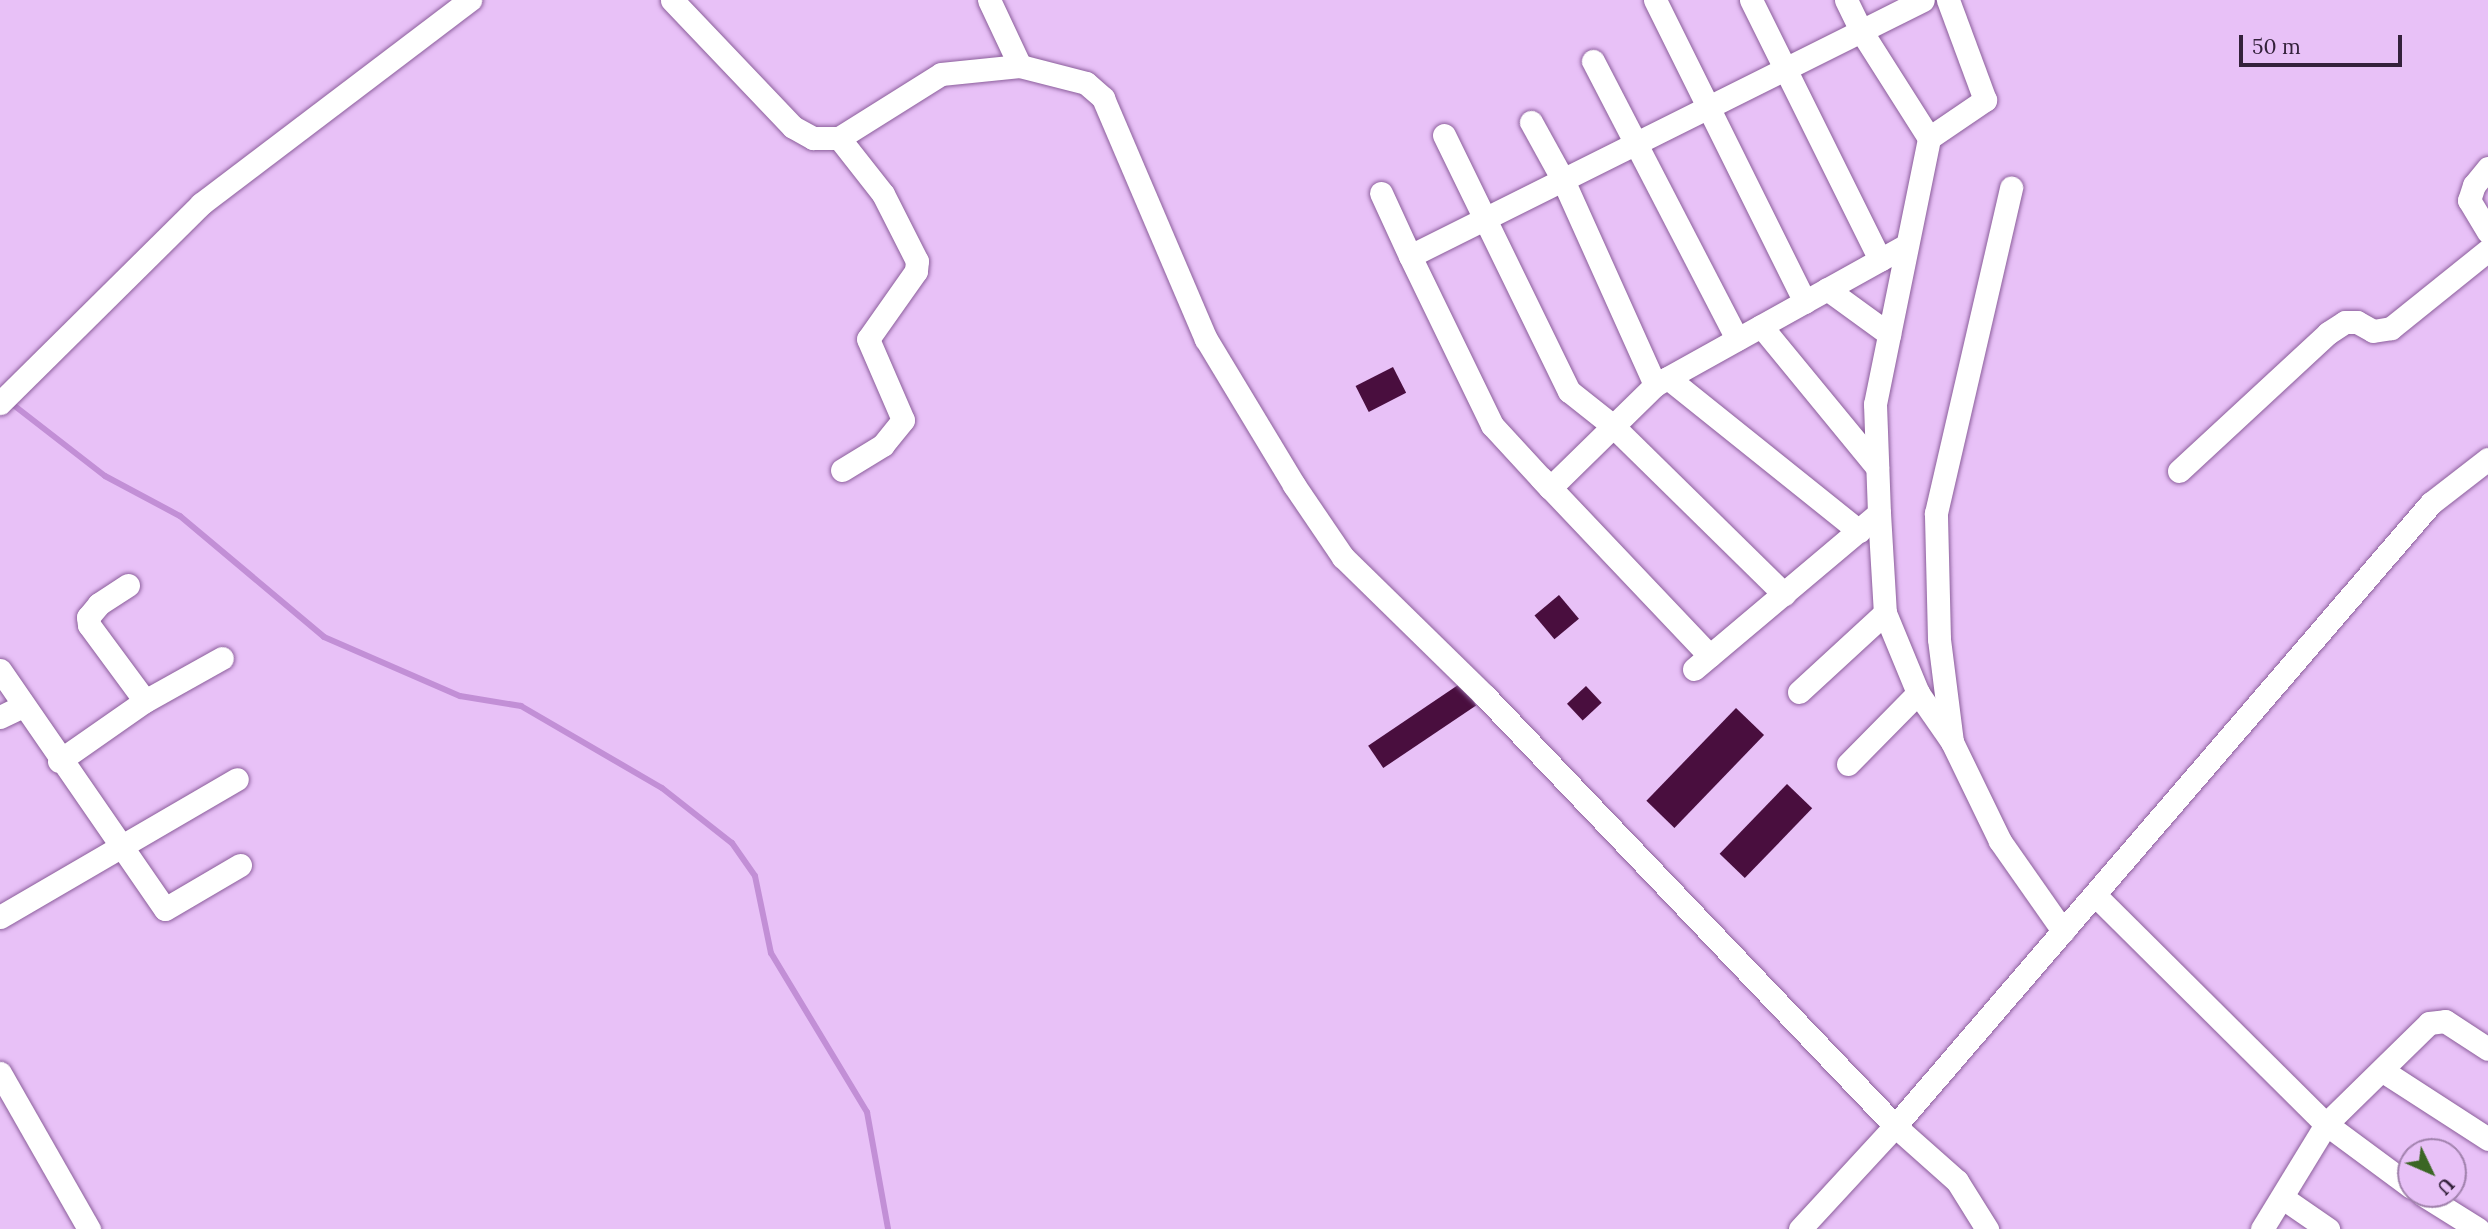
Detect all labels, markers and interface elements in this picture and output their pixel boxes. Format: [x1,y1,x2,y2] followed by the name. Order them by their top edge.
[2243,21,2406,65] scale bar
[2252,33,2301,60] text: 50 m
[2397,1138,2467,1208] north arrow
[2432,1173,2459,1200] text: U

